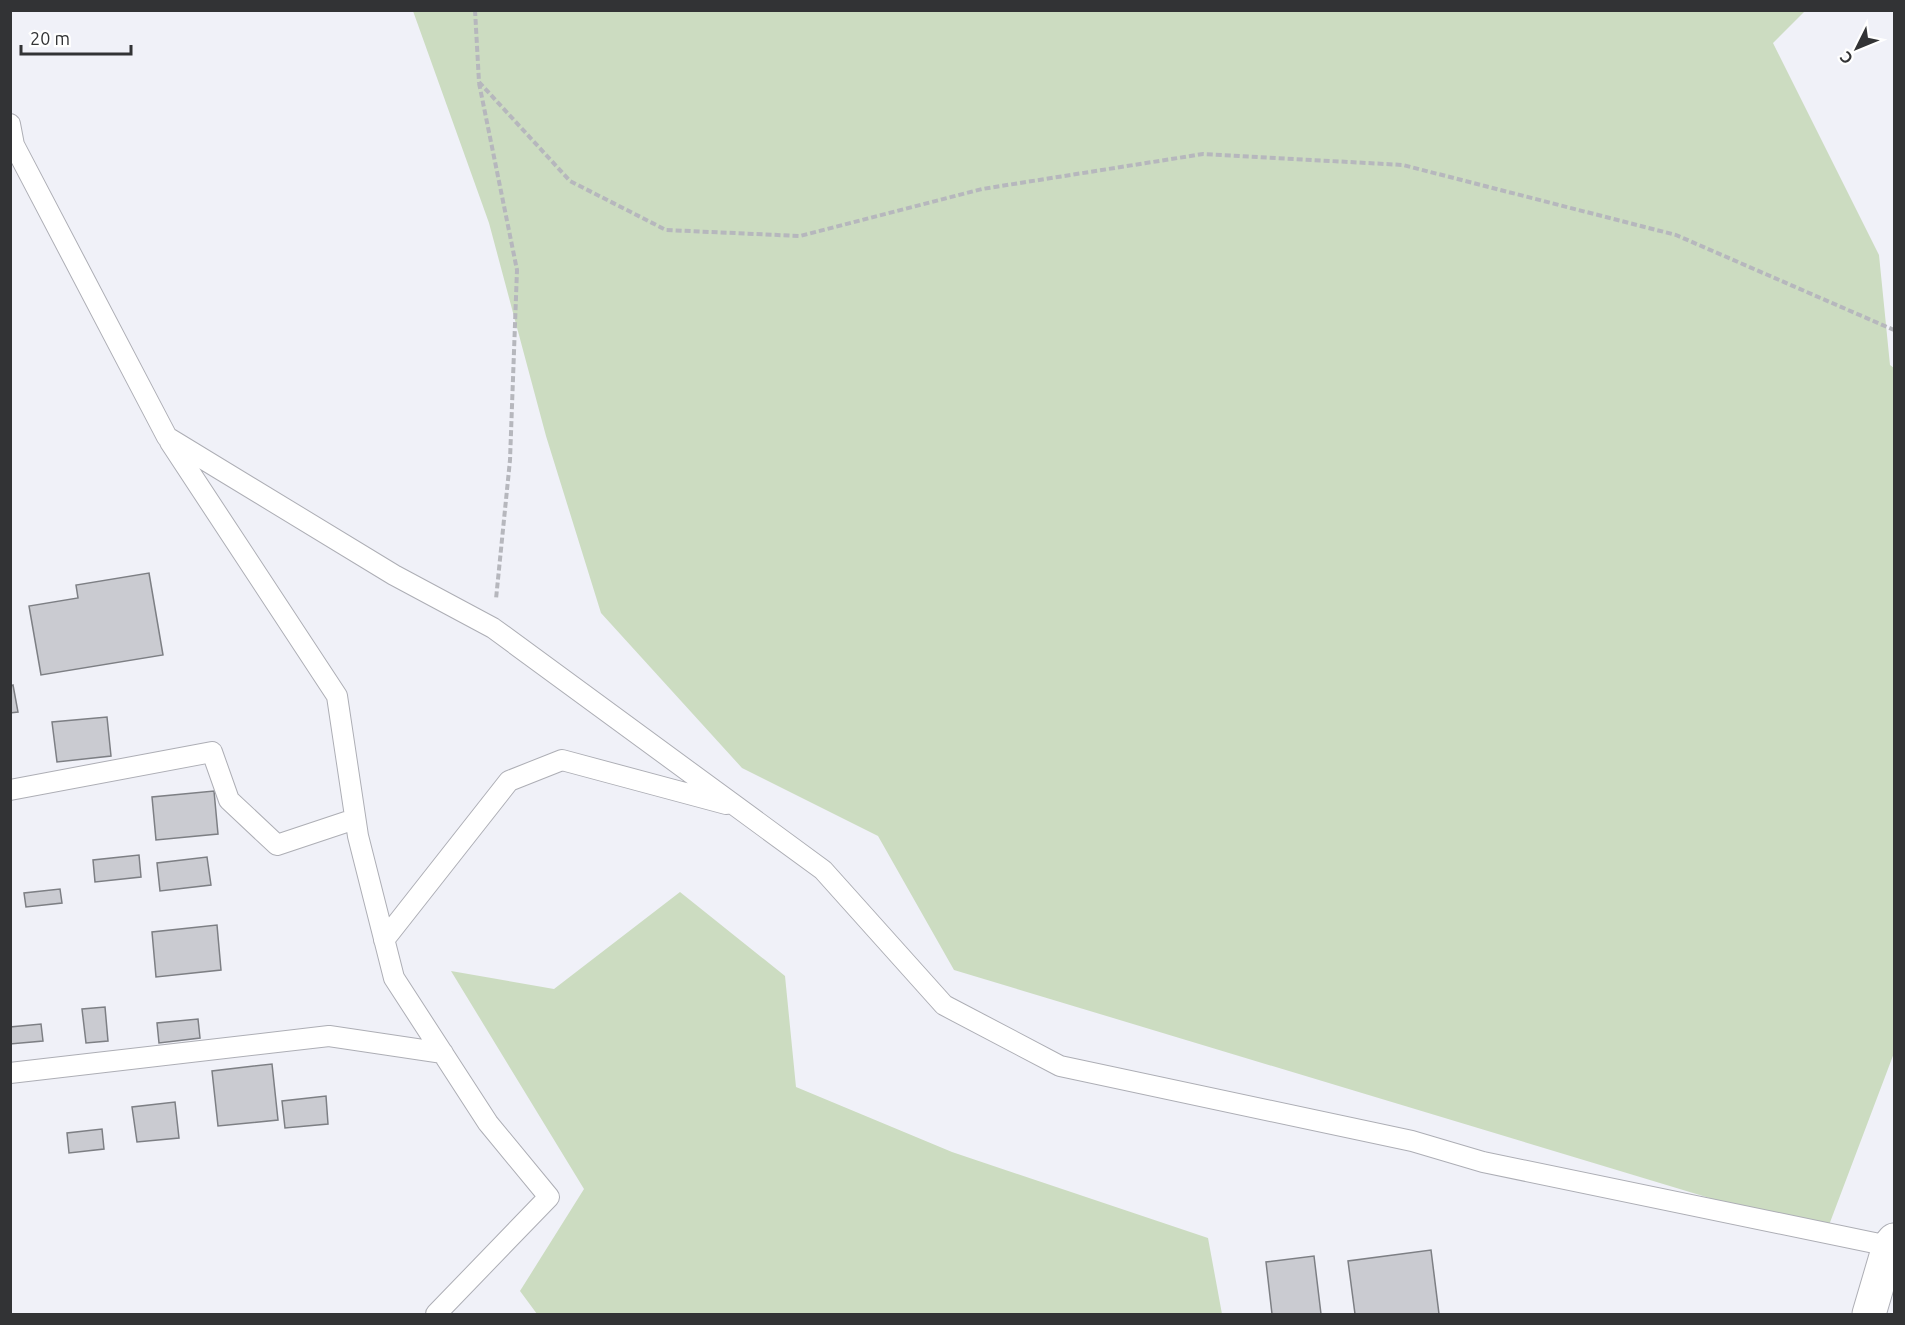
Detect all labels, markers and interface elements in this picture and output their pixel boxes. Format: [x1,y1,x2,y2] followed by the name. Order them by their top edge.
[21,18,130,56] scale bar
[1827,18,1887,78] north arrow
[30,28,70,48] text: 20 m
[1836,48,1856,68] text: С

